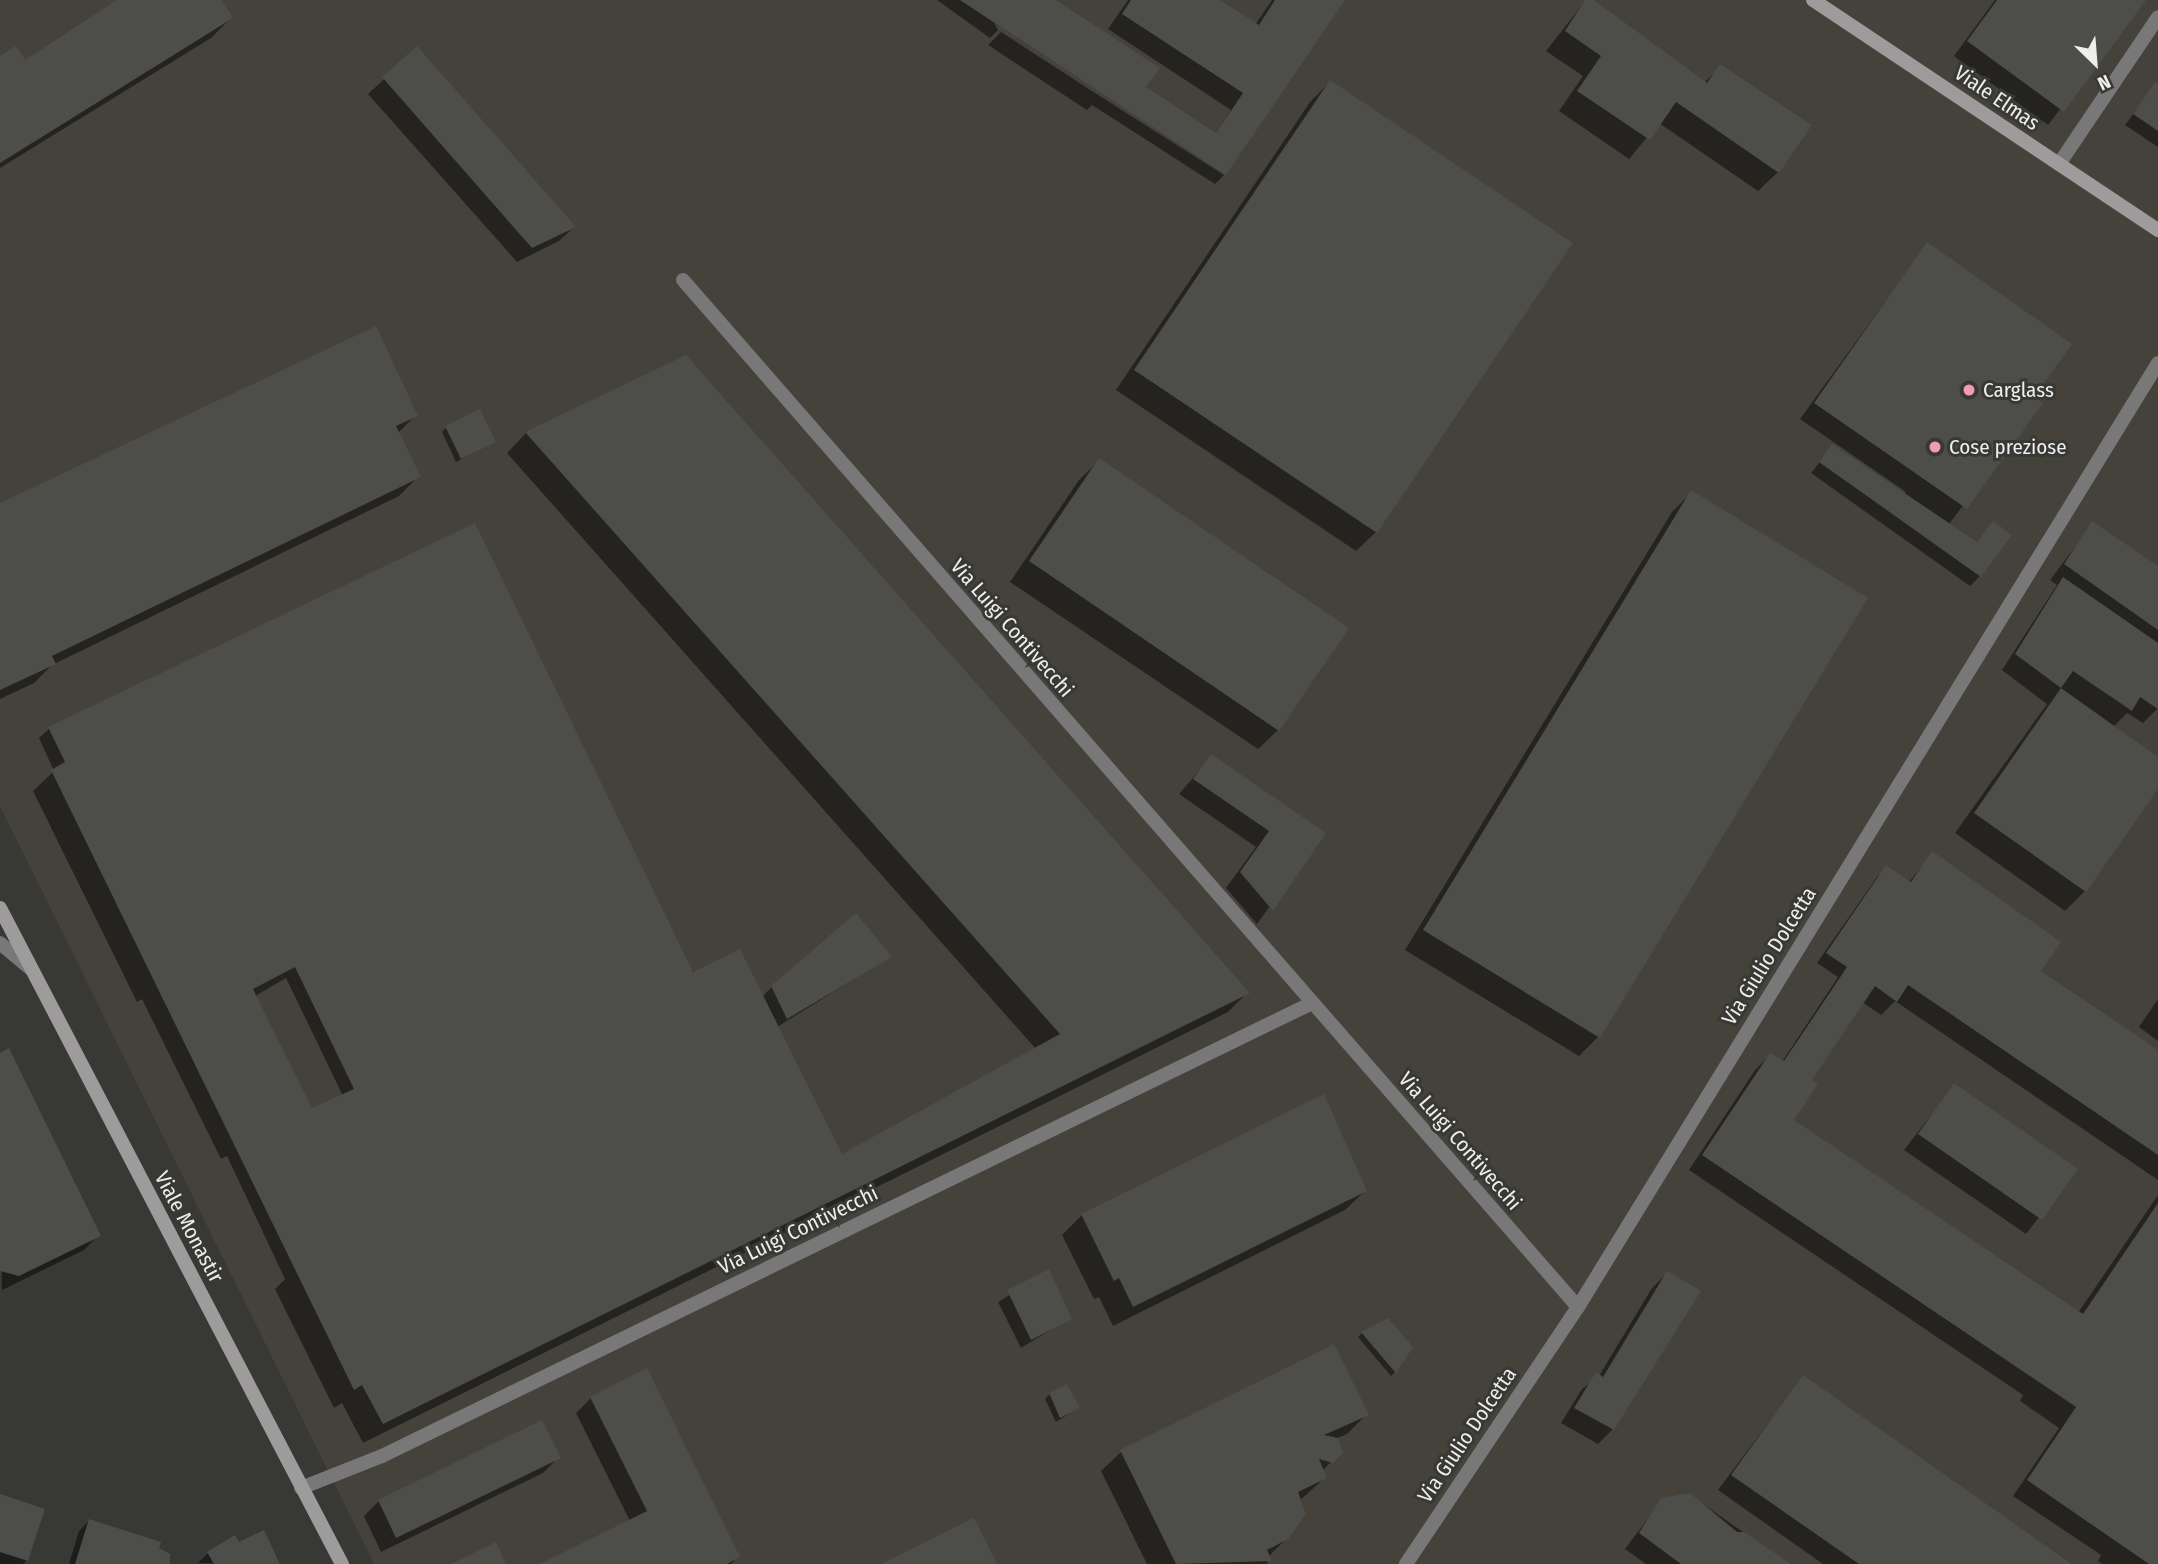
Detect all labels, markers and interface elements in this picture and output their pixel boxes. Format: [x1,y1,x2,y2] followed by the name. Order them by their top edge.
[2060,28,2130,98] north arrow
[1950,60,2044,136] street label: Viale Elmas
[2094,70,2114,95] text: N
[1983,377,2054,403] place label: Carglass
[1961,382,1977,398] marker: Carglass
[1949,434,2067,460] place label: Cose preziose
[1927,439,1943,455] marker: Cose preziose
[945,554,1079,702] street label: Via Luigi Contivecchi
[1716,882,1822,1030] street label: Via Giulio Dolcetta
[1393,1067,1527,1215] street label: Via Luigi Contivecchi
[149,1167,229,1287] street label: Viale Monastir
[714,1180,882,1280] street label: Via Luigi Contivecchi
[1412,1363,1522,1507] street label: Via Giulio Dolcetta

